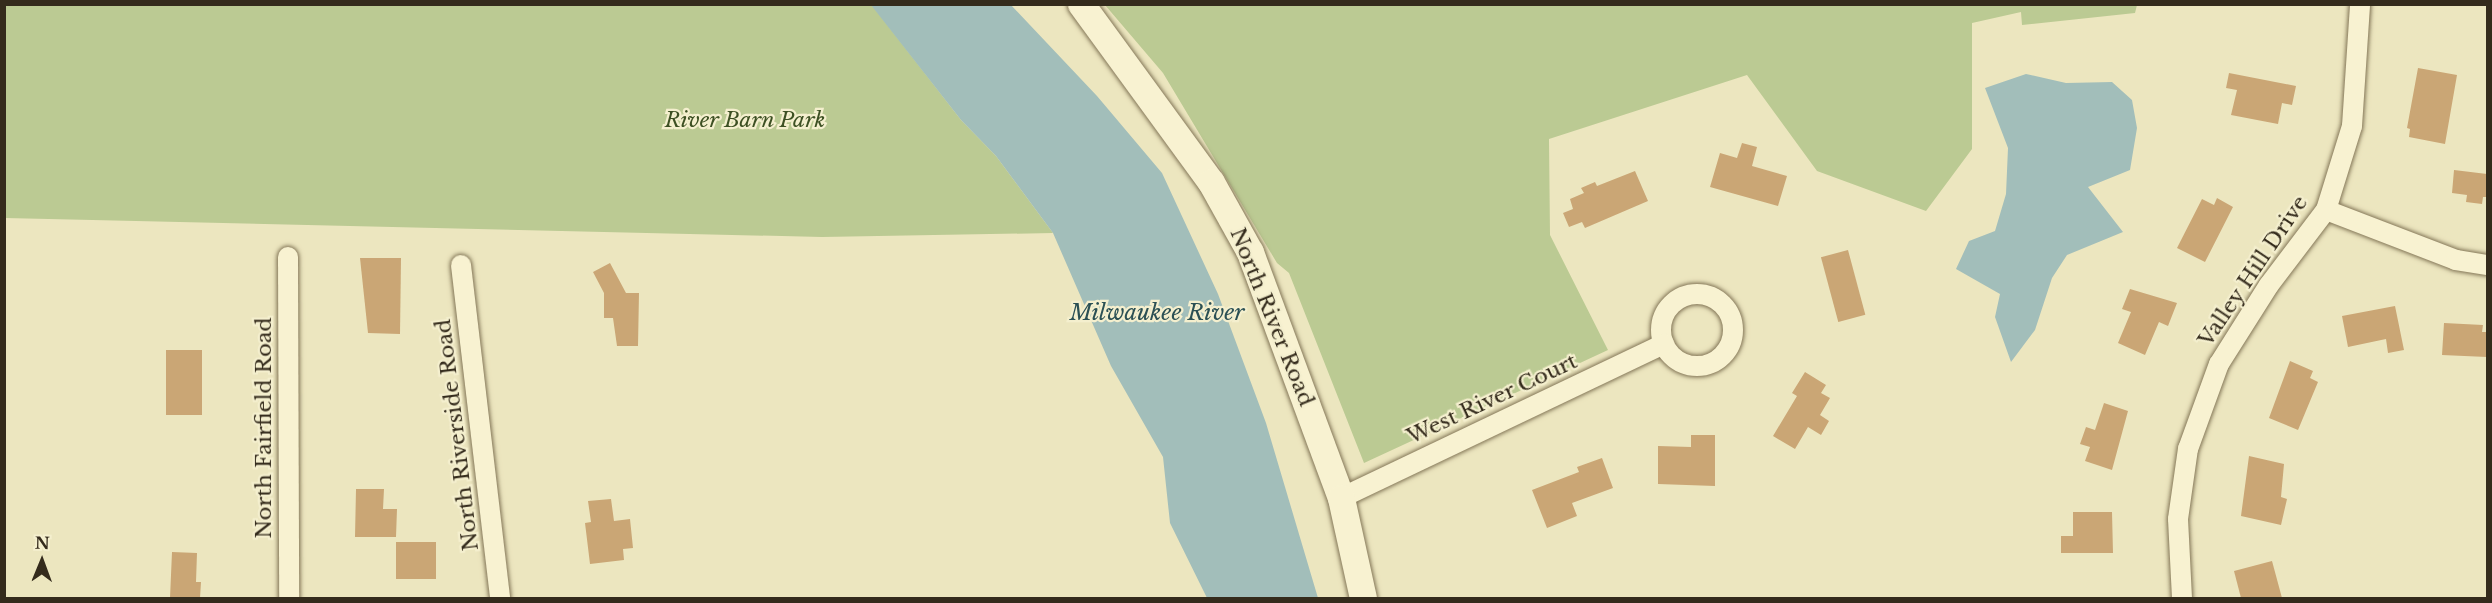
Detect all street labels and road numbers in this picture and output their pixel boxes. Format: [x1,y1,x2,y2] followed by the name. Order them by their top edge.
[2193,190,2313,352] street label: Valley Hill Drive
[1225,224,1319,410] street label: North River Road
[251,317,277,539] street label: North Fairfield Road
[430,318,484,552] street label: North Riverside Road
[1403,348,1581,450] street label: West River Court

